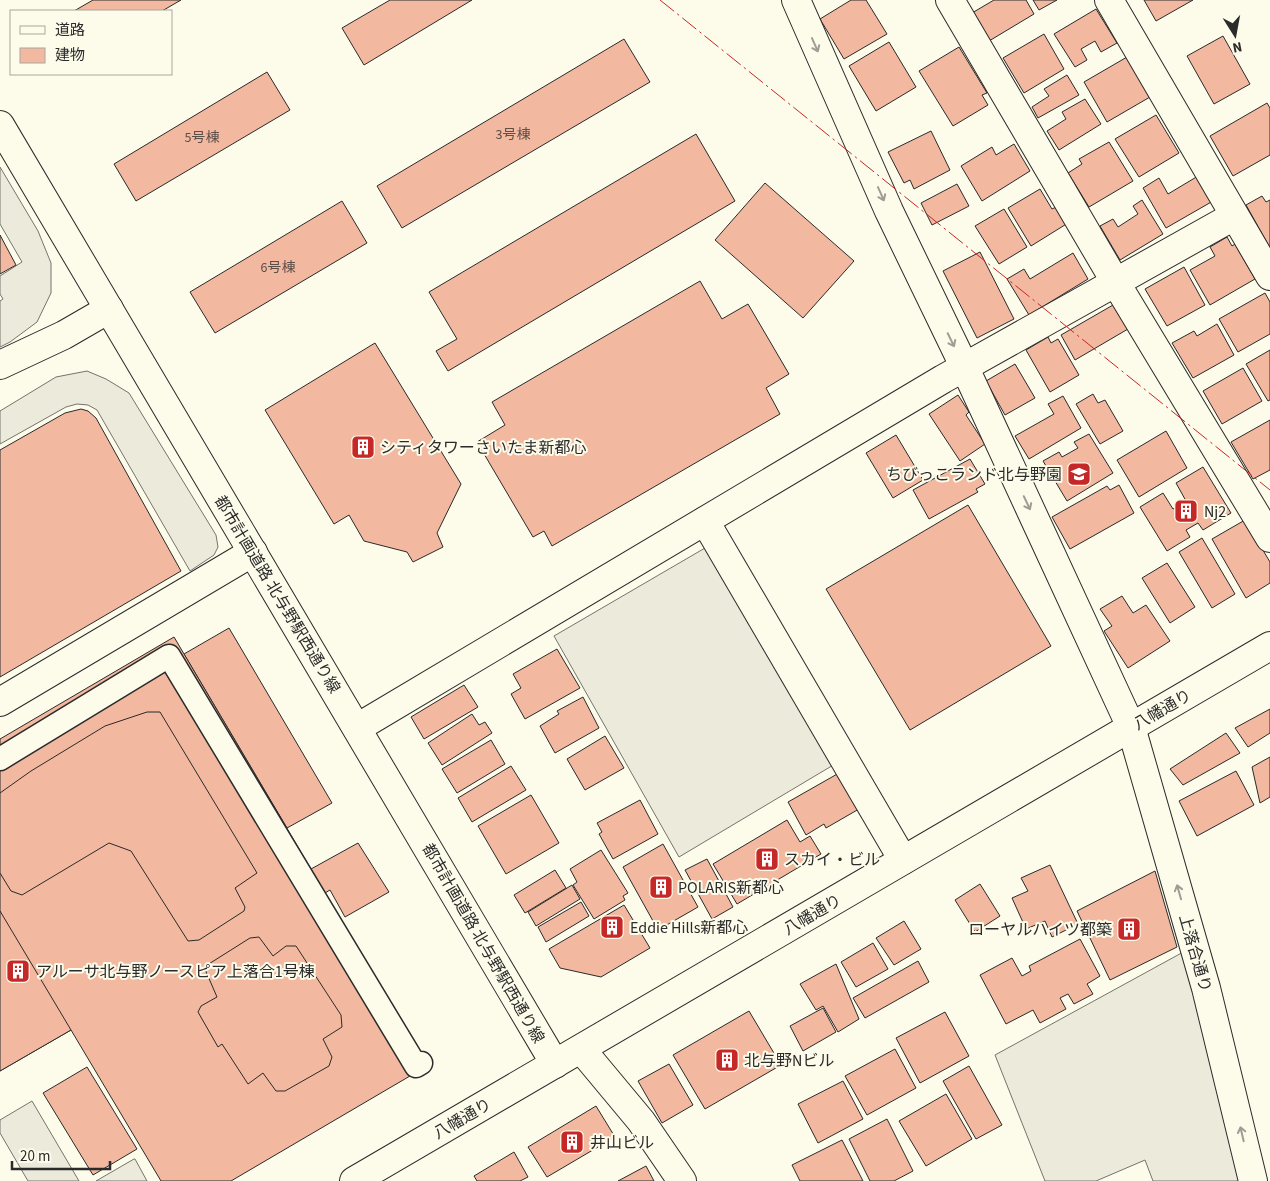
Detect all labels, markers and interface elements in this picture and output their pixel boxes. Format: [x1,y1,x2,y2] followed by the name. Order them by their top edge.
[10,10,172,75] legend
[1210,10,1260,60] north arrow
[55,20,85,41] text: 道路
[1231,36,1244,57] text: N
[810,37,820,52] one-way arrow
[55,45,85,66] text: 建物
[496,125,530,145] house number: 3号棟
[185,128,219,148] house number: 5号棟
[876,186,886,201] one-way arrow
[261,258,295,278] house number: 6号棟
[947,332,957,347] one-way arrow
[350,434,376,460] building icon: シティタワーさいたま新都心
[380,437,587,459] place label: シティタワーさいたま新都心
[1066,461,1092,487] school or university icon: ちびっこランド北与野園
[886,464,1062,486] place label: ちびっこランド北与野園
[209,491,345,698] street label: 都市計画道路 北与野駅西通り線
[1023,495,1033,510] one-way arrow
[1173,498,1199,524] building icon: Nj2
[1204,501,1226,523] place label: Nj2
[1129,684,1196,735] street label: 八幡通り
[417,840,549,1047] street label: 都市計画道路 北与野駅西通り線
[754,846,780,872] building icon: スカイ・ビル
[784,849,880,871] place label: スカイ・ビル
[648,874,674,900] building icon: POLARIS新都心
[678,877,784,899] place label: POLARIS新都心
[1173,884,1183,900] one-way arrow
[779,889,846,940] street label: 八幡通り
[1173,912,1217,995] street label: 上落合通り
[599,914,625,940] building icon: Eddie Hills新都心
[1116,916,1142,942] building icon: ローヤルハイツ都築
[630,917,748,939] place label: Eddie Hills新都心
[968,919,1112,941] place label: ローヤルハイツ都築
[5,958,31,984] building icon: アルーサ北与野ノースピア上落合1号棟
[36,961,315,983] place label: アルーサ北与野ノースピア上落合1号棟
[714,1047,740,1073] building icon: 北与野Nビル
[744,1050,834,1072] place label: 北与野Nビル
[429,1093,496,1144] street label: 八幡通り
[1237,1126,1246,1142] one-way arrow
[559,1129,585,1155] building icon: 井山ビル
[590,1132,654,1154] place label: 井山ビル
[12,1138,110,1170] scale bar
[20,1146,50,1167] text: 20 m

